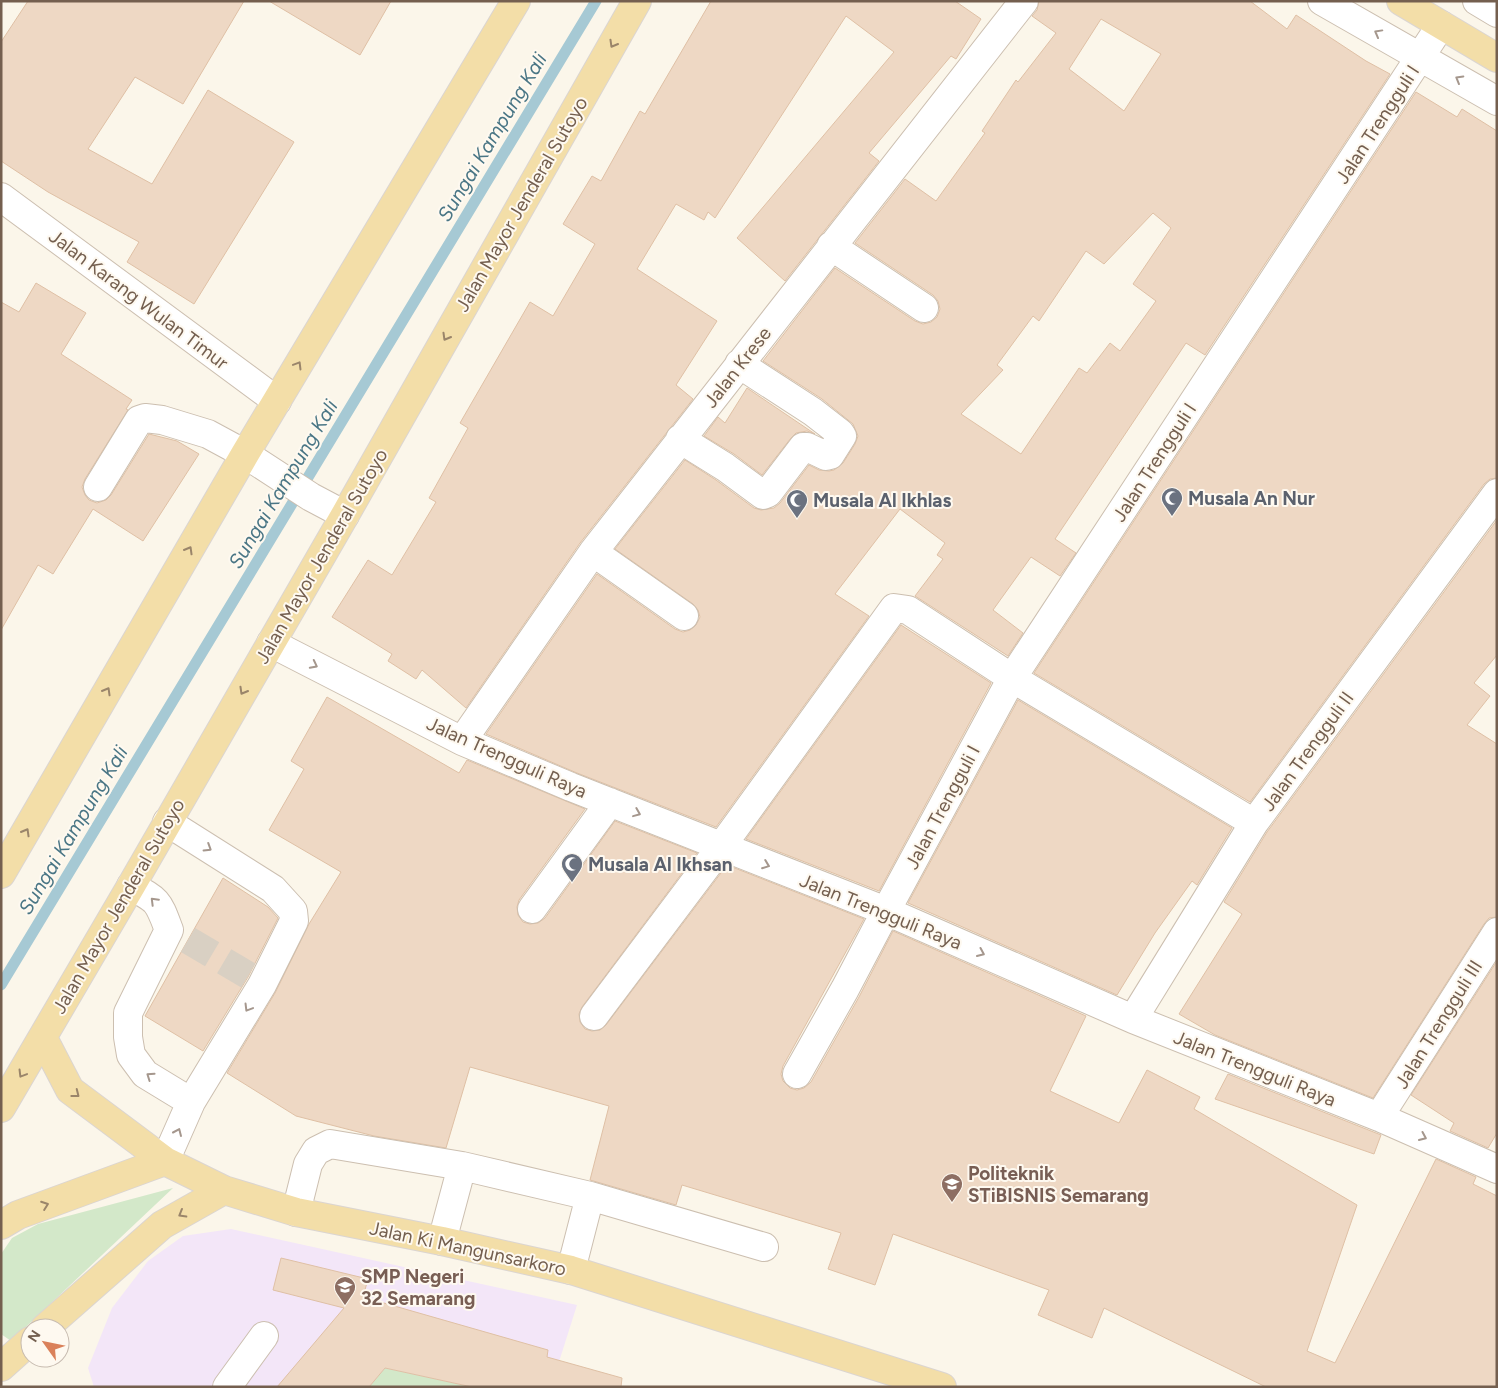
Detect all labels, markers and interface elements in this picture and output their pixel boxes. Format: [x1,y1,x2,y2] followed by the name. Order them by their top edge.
[1375,29,1384,39] one-way arrow
[609,38,619,47] one-way arrow
[432,48,552,226] water label: Sungai Kampung Kali
[1330,61,1424,188] street label: Jalan Trengguli I
[1455,75,1464,85] one-way arrow
[450,93,592,316] street label: Jalan Mayor Jenderal Sutoyo
[45,225,233,375] street label: Jalan Karang Wulan Timur
[699,322,776,412] street label: Jalan Krese
[442,332,452,341] one-way arrow
[292,362,302,371] one-way arrow
[223,395,343,573] water label: Sungai Kampung Kali
[1107,399,1201,526] street label: Jalan Trengguli I
[250,445,392,668] street label: Jalan Mayor Jenderal Sutoyo
[1160,486,1184,517] mosque icon: Musala An Nur
[1188,487,1315,510] place label: Musala An Nur
[785,488,809,519] mosque icon: Musala Al Ikhlas
[813,489,951,512] place label: Musala Al Ikhlas
[182,547,192,556] one-way arrow
[309,659,318,669] one-way arrow
[239,685,249,694] one-way arrow
[101,687,111,696] one-way arrow
[1256,687,1358,816] street label: Jalan Trengguli II
[423,712,590,803] street label: Jalan Trengguli Raya
[13,741,133,919] water label: Sungai Kampung Kali
[900,741,985,873] street label: Jalan Trengguli I
[47,795,189,1018] street label: Jalan Mayor Jenderal Sutoyo
[632,806,641,817] one-way arrow
[19,828,29,837] one-way arrow
[202,842,212,851] one-way arrow
[560,852,584,883] mosque icon: Musala Al Ikhsan
[588,853,732,876] place label: Musala Al Ikhsan
[762,859,770,869] one-way arrow
[796,868,965,954] street label: Jalan Trengguli Raya
[151,898,160,907] one-way arrow
[976,947,985,958] one-way arrow
[1390,956,1487,1093] street label: Jalan Trengguli III
[245,1002,255,1011] one-way arrow
[1170,1025,1339,1111] street label: Jalan Trengguli Raya
[18,1068,28,1077] one-way arrow
[146,1073,156,1082] one-way arrow
[70,1088,80,1097] one-way arrow
[172,1128,183,1137] one-way arrow
[1418,1130,1427,1141] one-way arrow
[968,1162,1149,1207] place label: Politeknik STiBISNIS Semarang
[940,1172,964,1203] school or university icon: Politeknik STiBISNIS Semarang
[41,1201,49,1211] one-way arrow
[178,1208,187,1218] one-way arrow
[367,1216,568,1281] street label: Jalan Ki Mangunsarkoro
[361,1265,475,1310] place label: SMP Negeri 32 Semarang
[333,1275,357,1306] school or university icon: SMP Negeri 32 Semarang
[20,1318,70,1368] north arrow
[24,1327,45,1345] text: N

